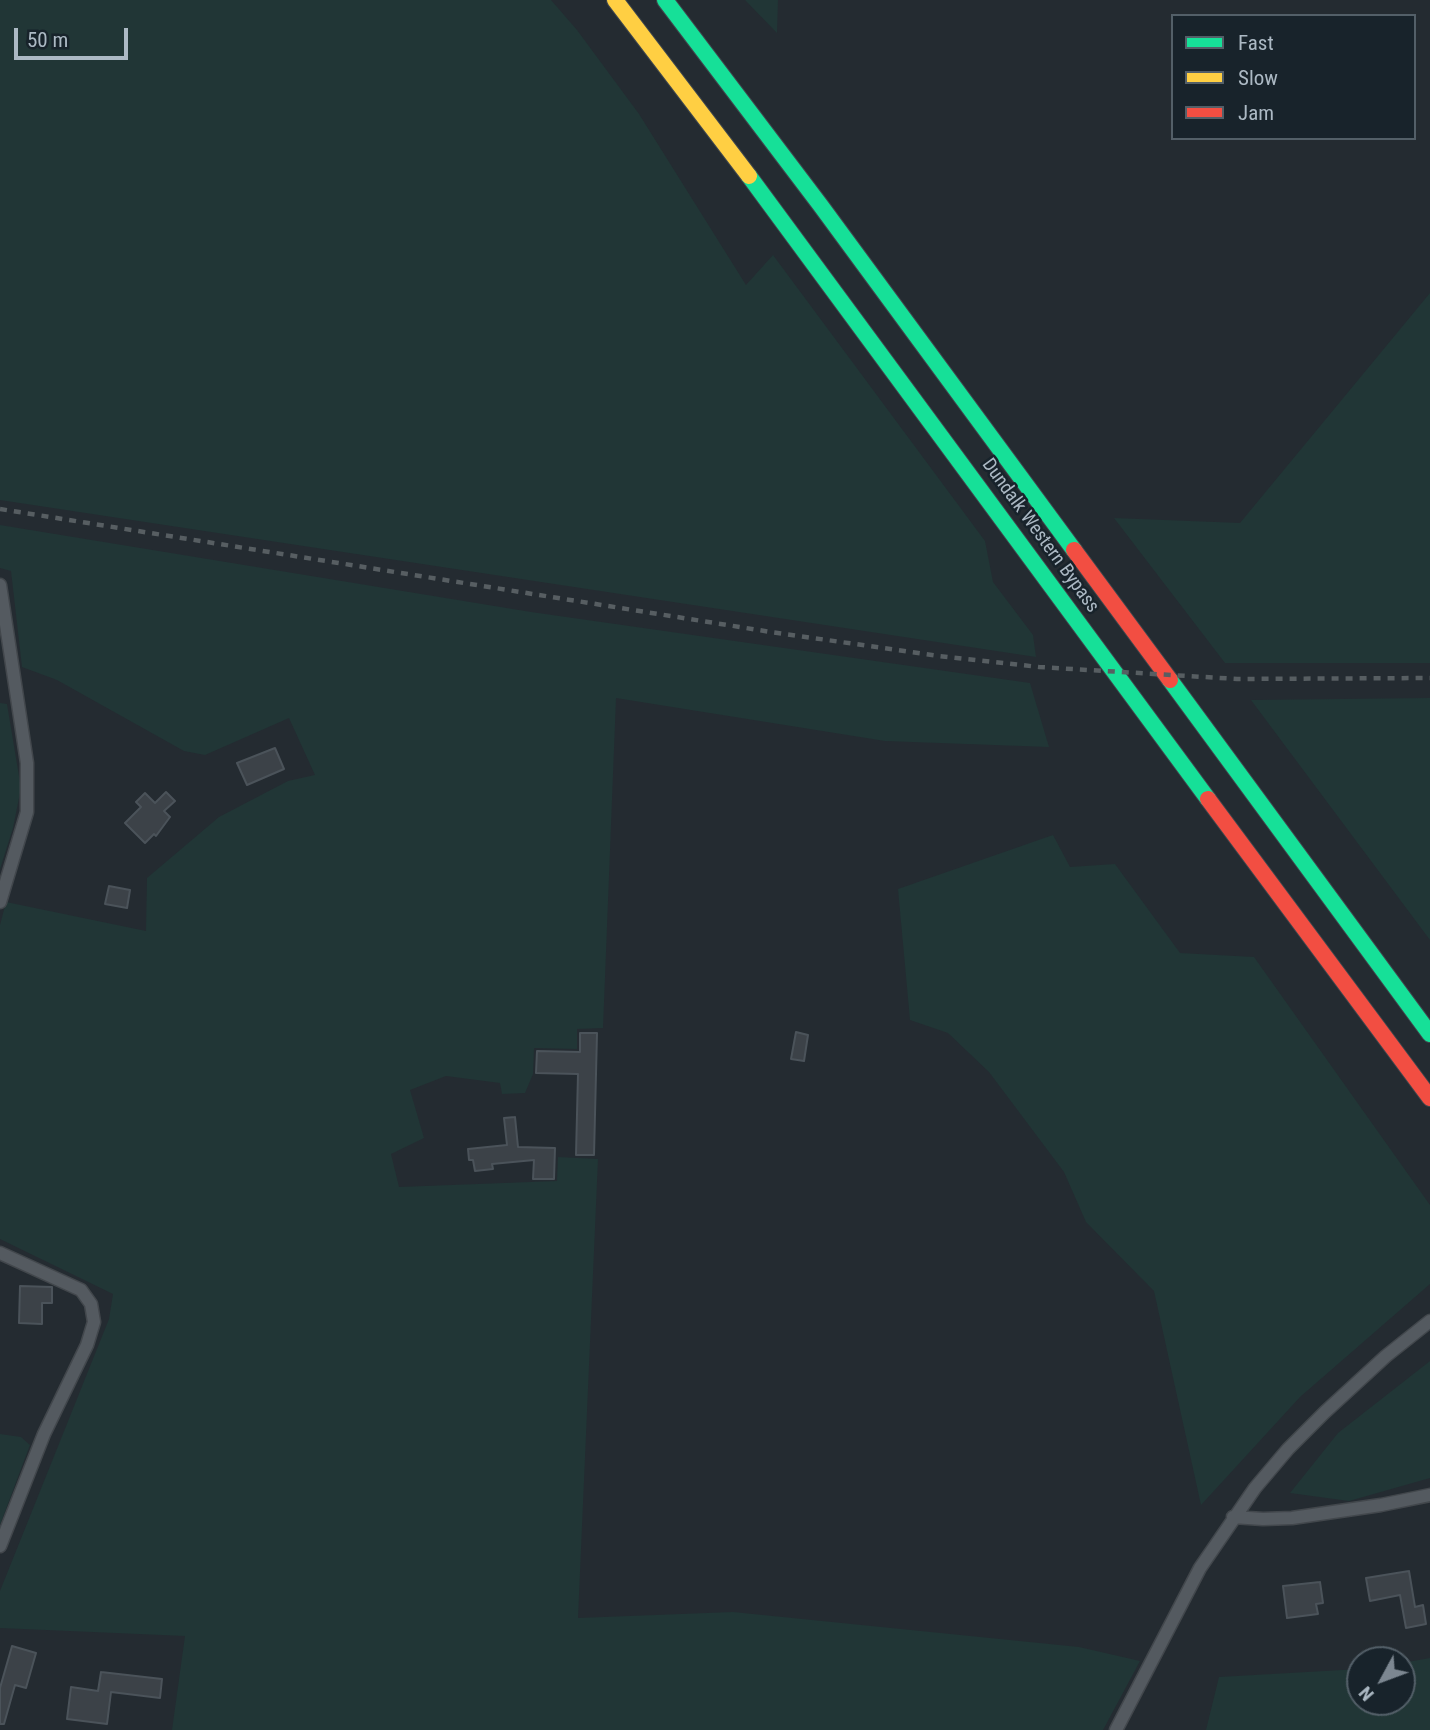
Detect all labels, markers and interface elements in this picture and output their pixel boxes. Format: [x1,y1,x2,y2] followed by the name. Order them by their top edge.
[18,14,131,58] scale bar
[1171,14,1416,140] legend
[27,28,68,52] text: 50 m
[1238,31,1274,55] text: Fast
[1238,66,1278,90] text: Slow
[1238,101,1274,125] text: Jam
[976,455,1104,617] street label: Dundalk Western Bypass
[1346,1646,1416,1716] north arrow
[1354,1682,1379,1706] text: N

